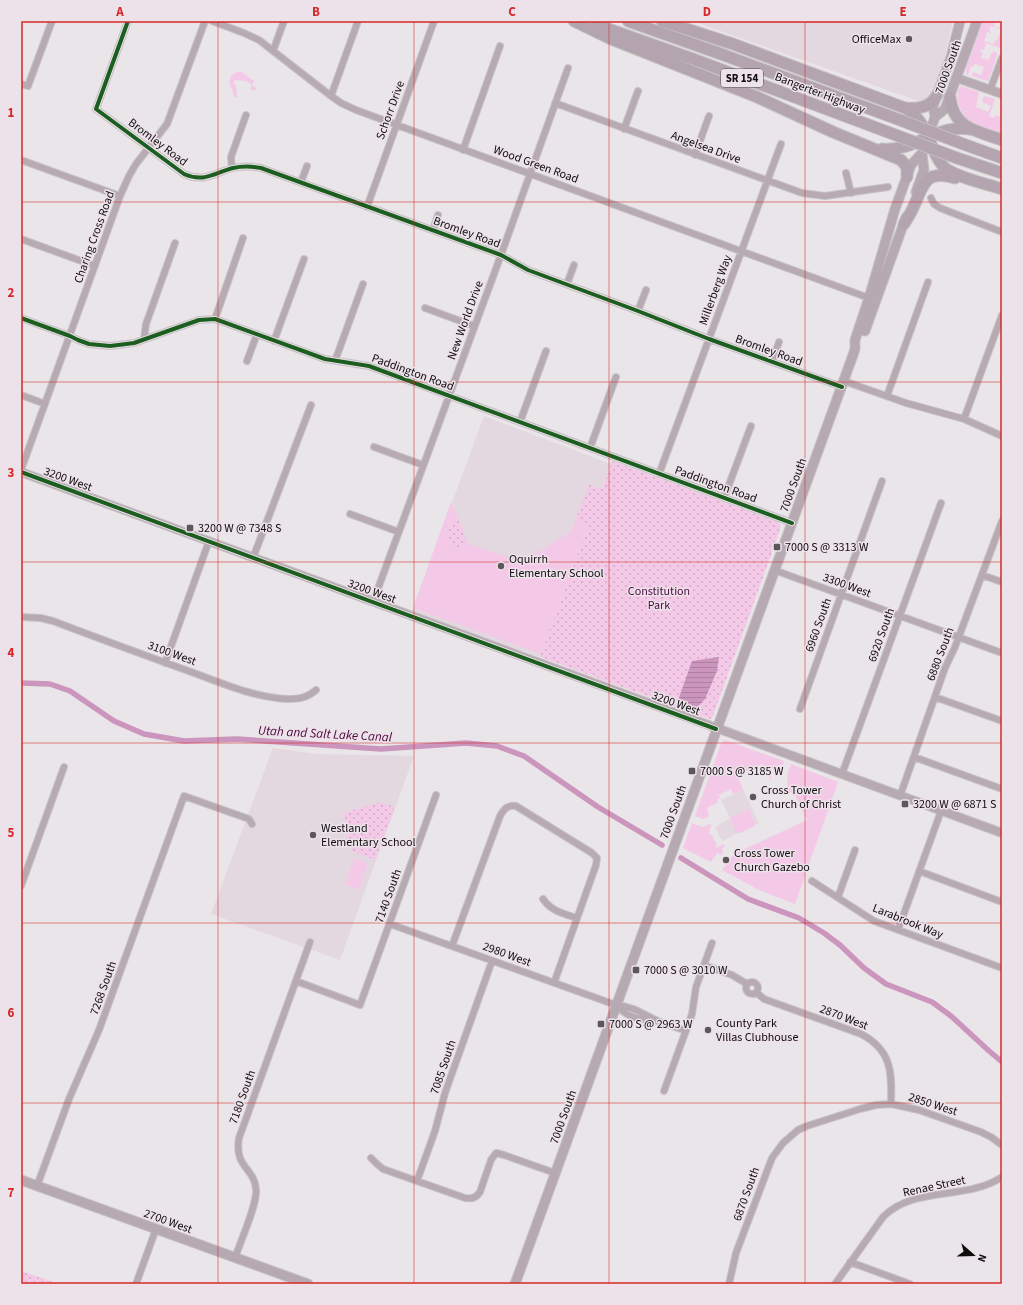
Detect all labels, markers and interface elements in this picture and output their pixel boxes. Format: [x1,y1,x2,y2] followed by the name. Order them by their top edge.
[115,3,124,21] text: A
[312,3,320,21] text: B
[508,3,516,21] text: C
[703,3,711,21] text: D
[899,3,907,21] text: E
[852,31,902,48] place label: OfficeMax
[904,34,914,44] marker: OfficeMax
[931,38,966,97] street label: 7000 South
[772,68,868,119] street label: Bangerter Highway
[721,69,763,87] road number: SR 154
[372,78,409,142] street label: Schorr Drive
[8,104,15,122] text: 1
[124,114,191,170] street label: Bromley Road
[669,127,743,168] street label: Angelsea Drive
[491,141,581,188] street label: Wood Green Road
[70,189,119,286] street label: Charing Cross Road
[431,212,503,252] street label: Bromley Road
[695,252,736,328] street label: Millerberg Way
[443,278,488,362] street label: New World Drive
[8,284,15,302] text: 2
[733,330,805,370] street label: Bromley Road
[369,350,456,395] street label: Paddington Road
[776,456,811,515] street label: 7000 South
[672,462,759,507] street label: Paddington Road
[41,463,94,496] street label: 3200 West
[8,464,15,482] text: 3
[198,520,281,537] place label: 3200 W @ 7348 S
[185,523,195,533] marker: 3200 W @ 7348 S
[785,539,869,556] place label: 7000 S @ 3313 W
[772,542,782,552] marker: 7000 S @ 3313 W
[509,551,604,582] place label: Oquirrh Elementary School
[496,561,506,571] marker: Oquirrh Elementary School
[820,569,873,602] street label: 3300 West
[345,575,398,608] street label: 3200 West
[628,583,690,614] park label: Constitution Park
[801,596,836,655] street label: 6960 South
[864,606,899,665] street label: 6920 South
[922,625,958,683] street label: 6880 South
[145,637,198,670] street label: 3100 West
[8,644,15,662] text: 4
[649,687,702,720] street label: 3200 West
[258,722,393,747] water label: Utah and Salt Lake Canal
[700,763,784,780] place label: 7000 S @ 3185 W
[687,766,697,776] marker: 7000 S @ 3185 W
[761,782,841,813] place label: Cross Tower Church of Christ
[656,783,691,842] street label: 7000 South
[748,792,758,802] marker: Cross Tower Church of Christ
[913,796,996,813] place label: 3200 W @ 6871 S
[900,799,910,809] marker: 3200 W @ 6871 S
[321,820,416,851] place label: Westland Elementary School
[8,824,15,842] text: 5
[308,830,318,840] marker: Westland Elementary School
[734,845,810,876] place label: Cross Tower Church Gazebo
[721,855,731,865] marker: Cross Tower Church Gazebo
[371,867,406,926] street label: 7140 South
[870,900,946,943] street label: Larabrook Way
[480,938,533,971] street label: 2980 West
[86,959,121,1018] street label: 7268 South
[644,962,728,979] place label: 7000 S @ 3010 W
[631,965,641,975] marker: 7000 S @ 3010 W
[817,1000,870,1034] street label: 2870 West
[8,1004,15,1022] text: 6
[716,1015,798,1046] place label: County Park Villas Clubhouse
[609,1016,693,1033] place label: 7000 S @ 2963 W
[596,1019,606,1029] marker: 7000 S @ 2963 W
[703,1025,713,1035] marker: County Park Villas Clubhouse
[426,1038,461,1097] street label: 7085 South
[225,1068,260,1127] street label: 7180 South
[546,1088,581,1147] street label: 7000 South
[906,1089,959,1120] street label: 2850 West
[729,1165,764,1224] street label: 6870 South
[901,1172,967,1201] street label: Renae Street
[8,1184,15,1202] text: 7
[141,1205,194,1238] street label: 2700 West
[953,1235,993,1275] north arrow
[974,1252,990,1264] text: N

